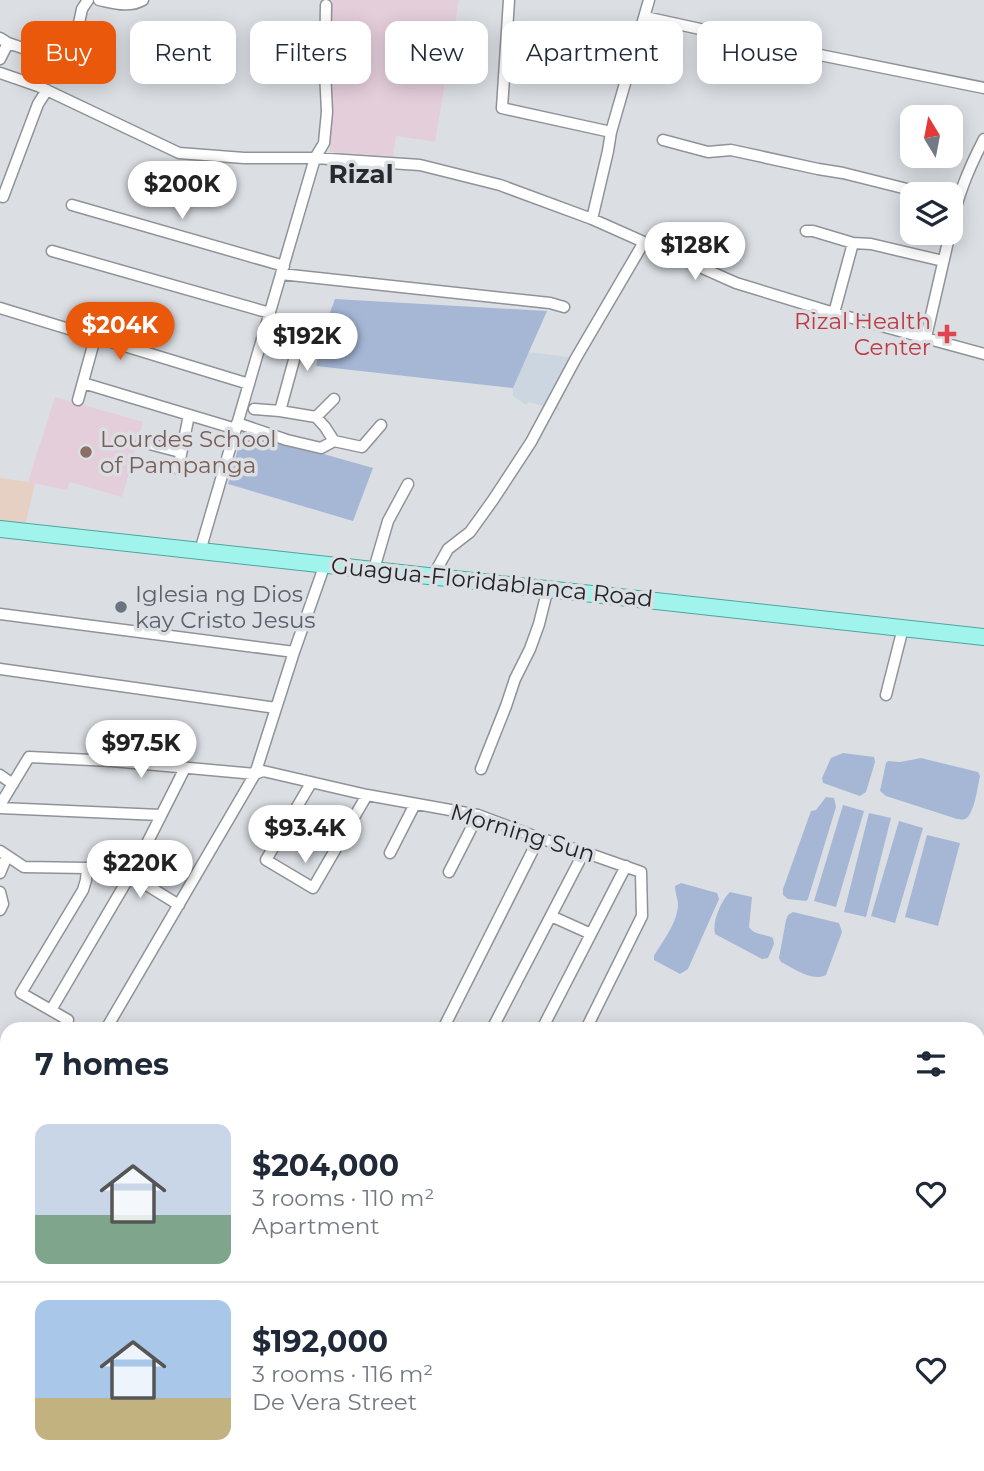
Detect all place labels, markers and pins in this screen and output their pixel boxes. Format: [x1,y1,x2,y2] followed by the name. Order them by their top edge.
[133,162,231,221] pin: $200K
[646,222,744,282] pin: $128K
[71,302,169,362] pin: $204K
[794,307,931,361] place label: Rizal Health Center
[258,314,356,373] pin: $192K
[937,324,957,344] marker: Rizal Health Center
[100,425,276,479] place label: Lourdes School of Pampanga
[78,444,94,460] marker: Lourdes School of Pampanga
[135,580,316,634] place label: Iglesia ng Dios kay Cristo Jesus
[113,599,129,615] marker: Iglesia ng Dios kay Cristo Jesus
[84,720,198,780] pin: $97.5K
[248,806,362,865] pin: $93.4K
[91,841,189,900] pin: $220K

